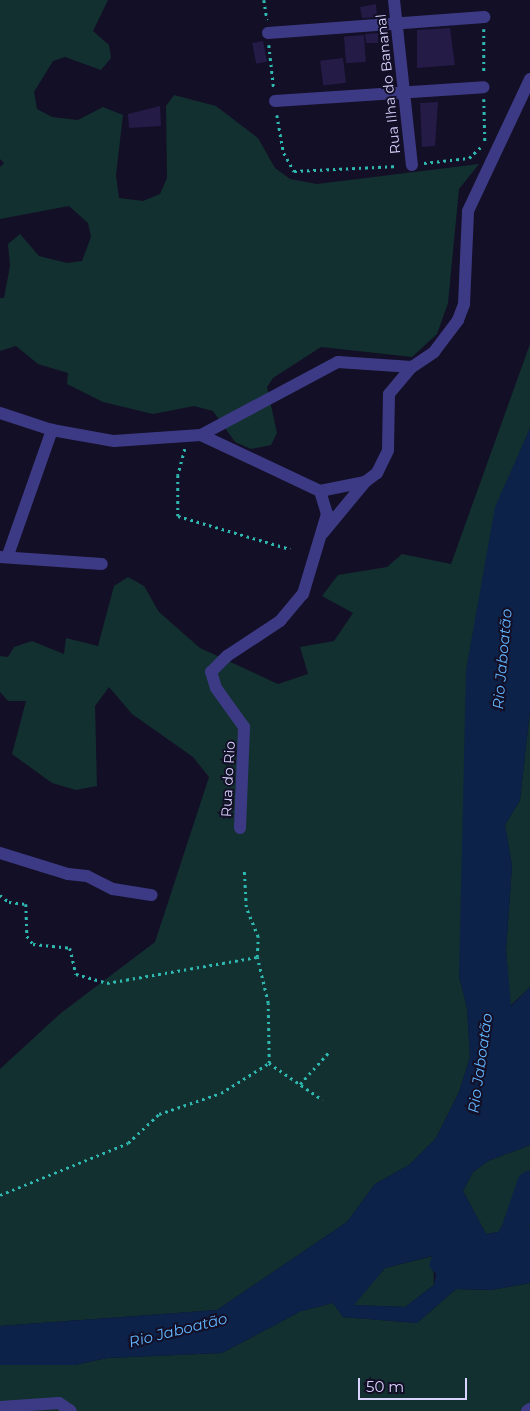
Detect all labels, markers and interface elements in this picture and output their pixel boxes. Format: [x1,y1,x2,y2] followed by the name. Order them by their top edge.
[372,13,404,155] street label: Rua Ilha do Bananal
[489,608,515,710] water label: Rio Jaboatão
[218,741,238,817] street label: Rua do Rio
[464,1012,496,1114] water label: Rio Jaboatão
[127,1309,229,1351] water label: Rio Jaboatão
[360,1368,469,1400] scale bar
[366,1377,404,1396] text: 50 m

